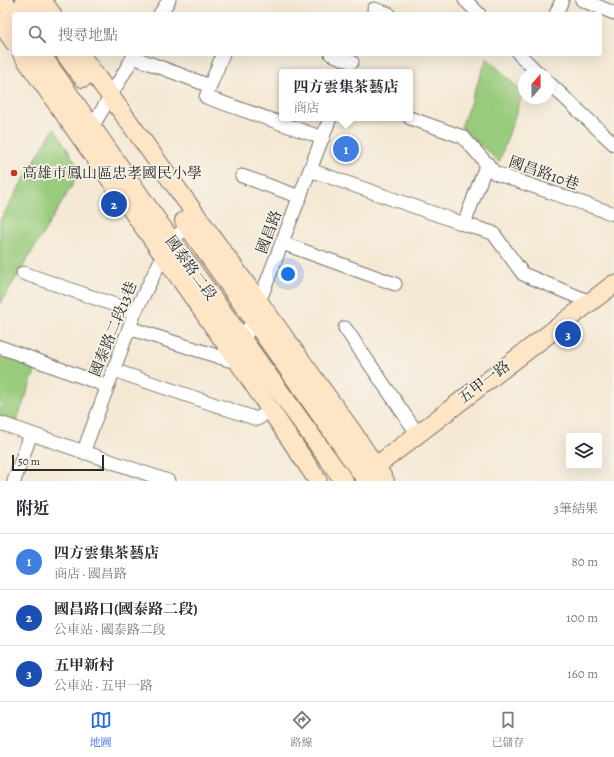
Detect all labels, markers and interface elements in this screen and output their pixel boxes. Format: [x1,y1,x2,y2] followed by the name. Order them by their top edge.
[12,12,602,56] search box
[26,23,48,45] icon: search
[58,25,118,45] text: 搜尋地點
[518,68,554,104] north arrow
[279,69,413,121] popup
[293,77,399,97] text: 四方雲集茶藝店
[293,99,320,116] text: 商店
[333,134,359,164] pin: 1
[506,152,582,194] street label: 國昌路10巷
[22,163,202,183] place label: 高雄市鳳山區忠孝國民小學
[9,168,19,178] marker: 高雄市鳳山區忠孝國民小學
[101,189,127,219] pin: 2
[252,207,286,257] street label: 國昌路
[161,232,221,304] street label: 國泰路二段
[278,264,298,284] your location
[85,278,141,380] street label: 國泰路二段13巷
[555,319,581,349] pin: 3
[454,356,514,408] street label: 五甲一路
[566,433,602,469] map controls
[566,433,602,469] button: layers
[12,453,104,472] scale bar
[18,454,40,469] text: 50 m
[16,497,50,520] text: 附近
[554,500,598,517] text: 3筆結果
[54,543,159,563] text: 四方雲集茶藝店
[27,553,31,570] text: 1
[571,553,598,570] text: 80 m
[54,565,127,582] text: 商店 · 國昌路
[54,599,198,619] text: 國昌路口(國泰路二段)
[26,609,32,626] text: 2
[566,609,598,626] text: 100 m
[54,621,166,638] text: 公車站 · 國泰路二段
[54,655,114,675] text: 五甲新村
[26,665,32,682] text: 3
[567,665,598,682] text: 160 m
[54,677,153,694] text: 公車站 · 五甲一路
[90,709,112,750] tab: 地圖
[291,709,313,750] tab: 路線
[492,709,525,750] tab: 已儲存

